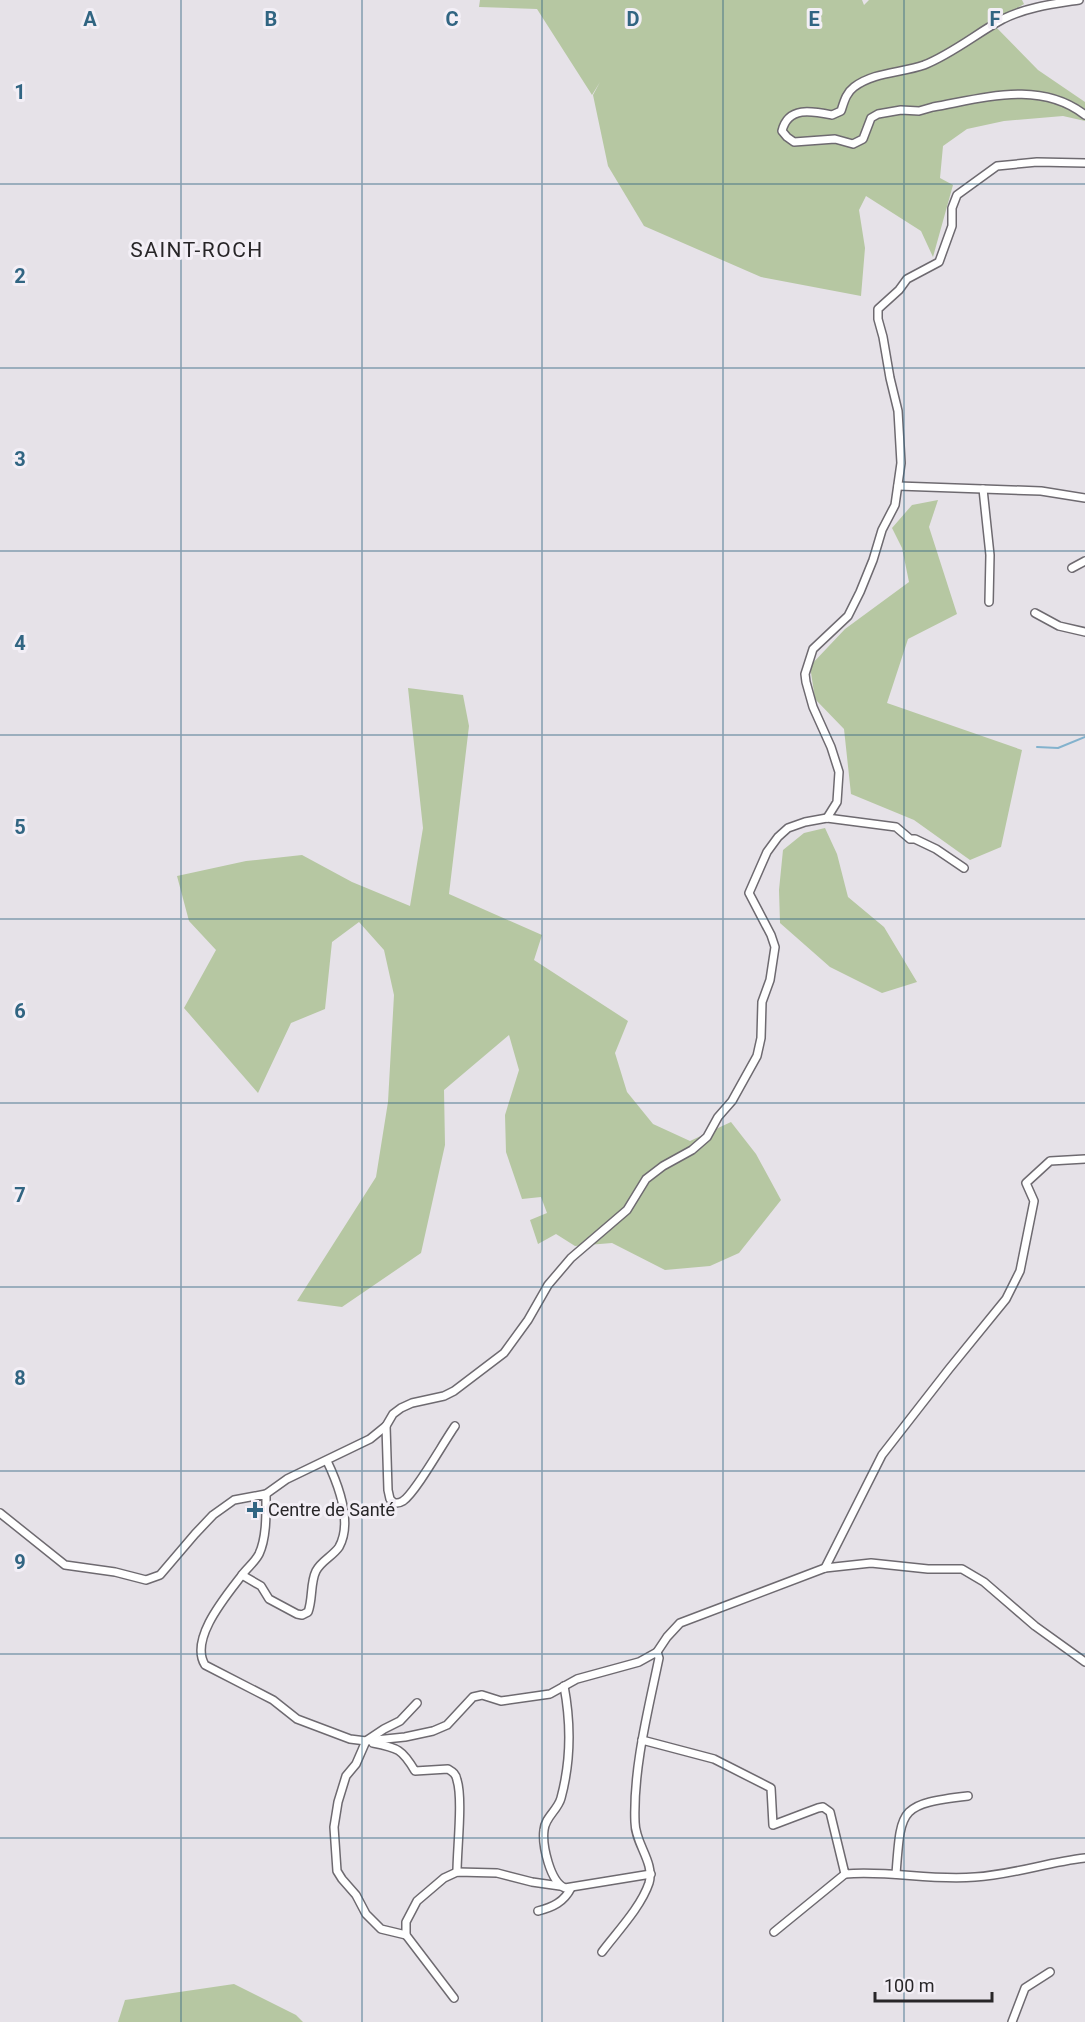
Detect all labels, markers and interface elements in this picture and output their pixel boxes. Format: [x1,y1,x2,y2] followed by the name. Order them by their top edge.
[83,7,97,31] text: A
[265,7,277,31] text: B
[445,7,459,31] text: C
[627,7,640,31] text: D
[808,7,820,31] text: E
[990,7,1001,31] text: F
[14,80,26,104] text: 1
[130,238,264,262] district label: SAINT-ROCH
[14,264,26,288] text: 2
[14,447,26,471] text: 3
[14,631,26,655] text: 4
[14,815,26,839] text: 5
[14,999,26,1023] text: 6
[14,1183,26,1207] text: 7
[14,1366,26,1390] text: 8
[268,1499,395,1520] place label: Centre de Santé
[246,1501,264,1519] marker: Centre de Santé
[14,1550,26,1574] text: 9
[875,1965,992,2003] scale bar
[884,1975,935,1996] text: 100 m

